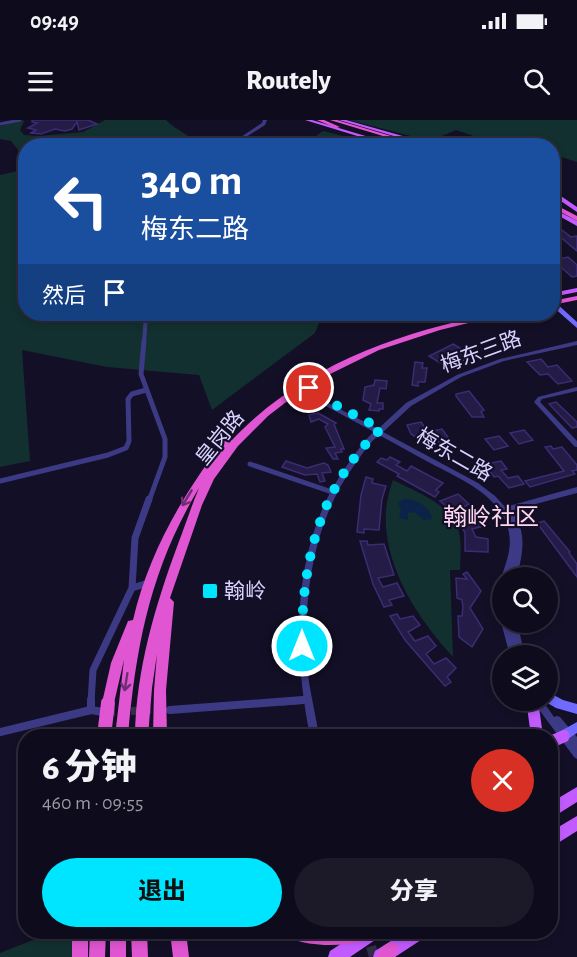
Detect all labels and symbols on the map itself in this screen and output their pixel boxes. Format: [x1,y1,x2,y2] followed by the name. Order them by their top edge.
[438,327,524,376] street label: 梅东三路
[283,362,334,413] pin
[191,406,248,469] street label: 皇岗路
[412,424,496,485] street label: 梅东二路
[181,489,193,506] one-way arrow
[443,504,539,530] district label: 翰岭社区
[224,580,266,602] place label: 翰岭
[201,582,219,600] marker: 翰岭
[270,614,334,678] position arrow
[121,672,132,692] one-way arrow

